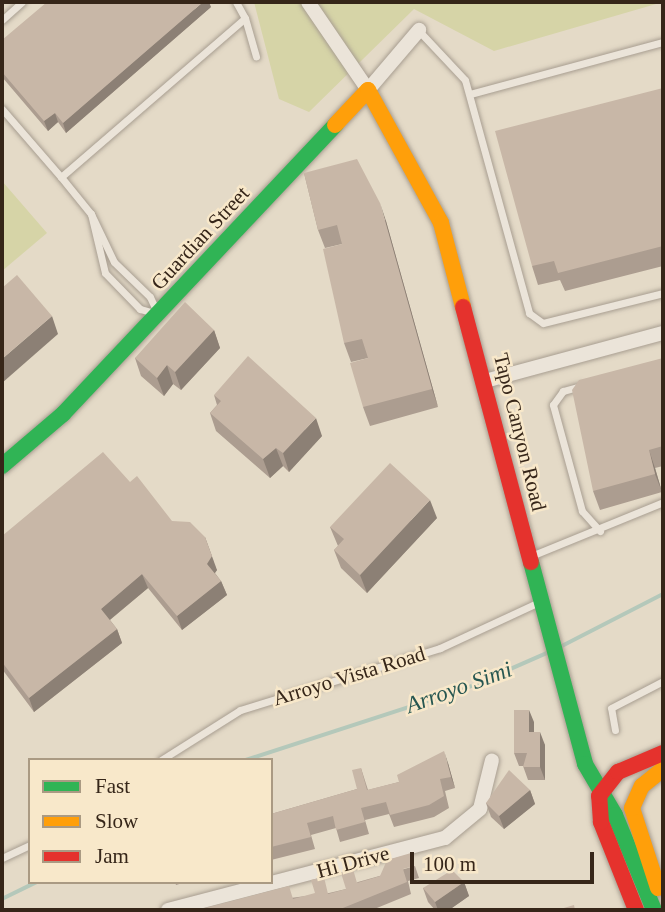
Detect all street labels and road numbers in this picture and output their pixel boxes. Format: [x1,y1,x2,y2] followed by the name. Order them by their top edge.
[146,181,254,295] street label: Guardian Street
[488,350,552,514] street label: Tapo Canyon Road
[270,641,428,711] street label: Arroyo Vista Road
[314,840,392,884] street label: Hi Drive

